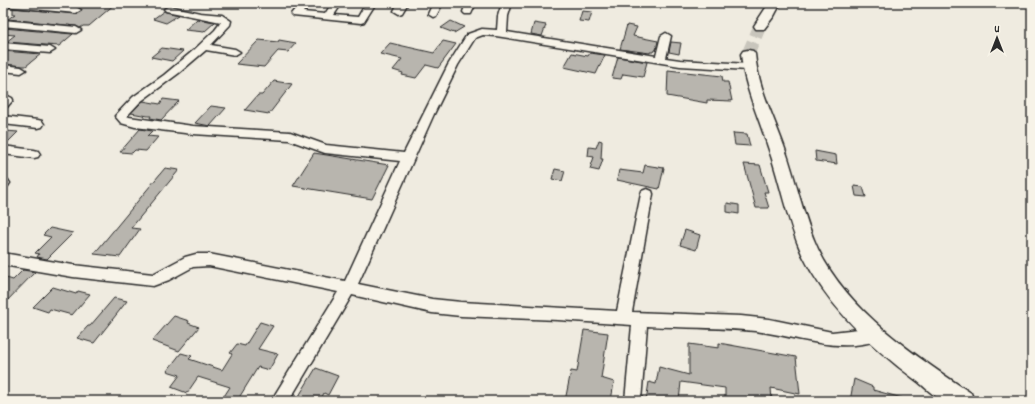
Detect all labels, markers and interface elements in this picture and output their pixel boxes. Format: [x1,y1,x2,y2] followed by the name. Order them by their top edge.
[977,18,1017,58] north arrow
[994,22,1000,38] text: U

